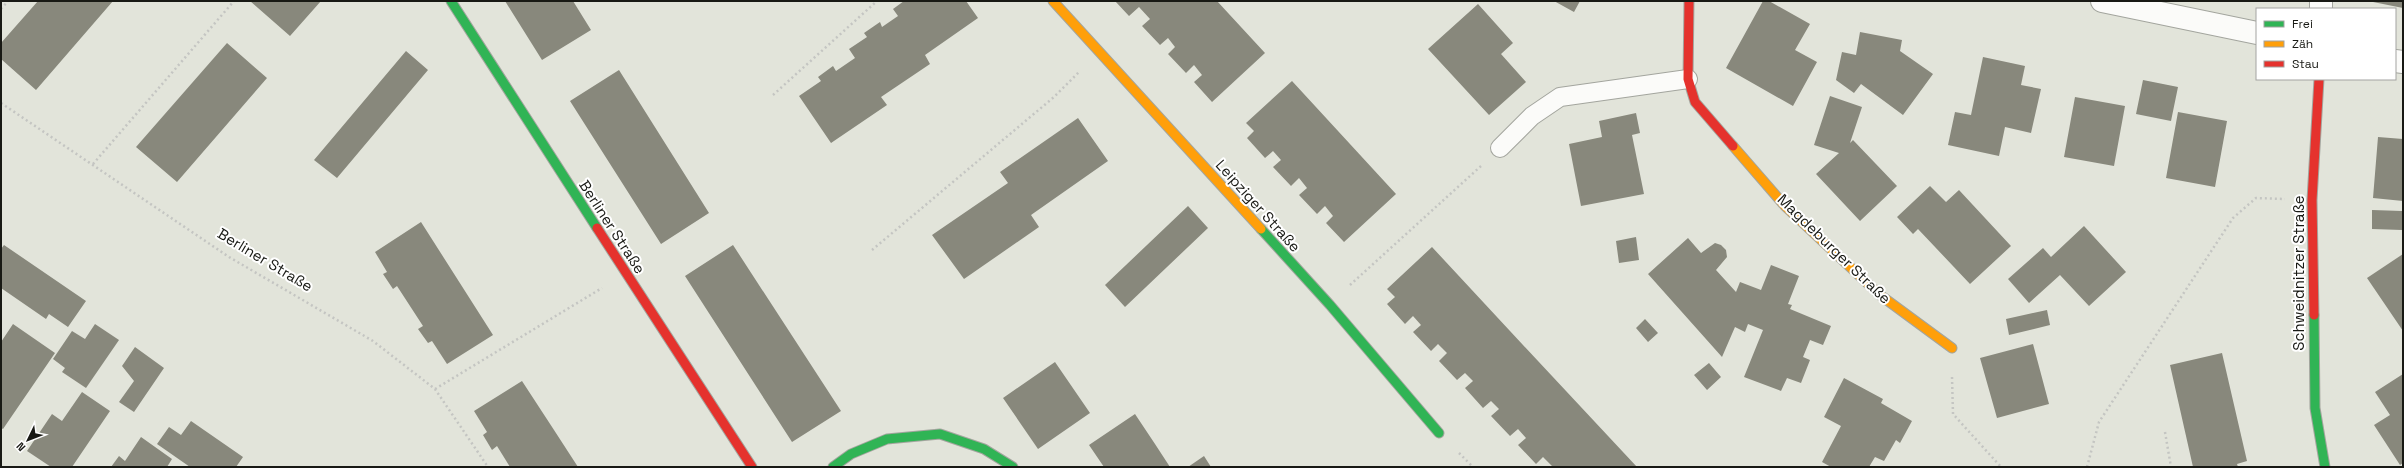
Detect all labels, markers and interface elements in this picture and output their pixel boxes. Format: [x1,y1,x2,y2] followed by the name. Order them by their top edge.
[2256,8,2396,80] legend
[2292,16,2313,32] text: Frei
[2292,36,2313,52] text: Zäh
[2292,56,2319,72] text: Stau
[1212,155,1305,256] street label: Leipziger Straße
[575,176,650,277] street label: Berliner Straße
[1774,190,1895,308] street label: Magdeburger Straße
[2289,195,2308,351] street label: Schweidnitzer Straße
[214,224,316,296] street label: Berliner Straße
[8,420,48,460] north arrow
[13,439,28,454] text: N

